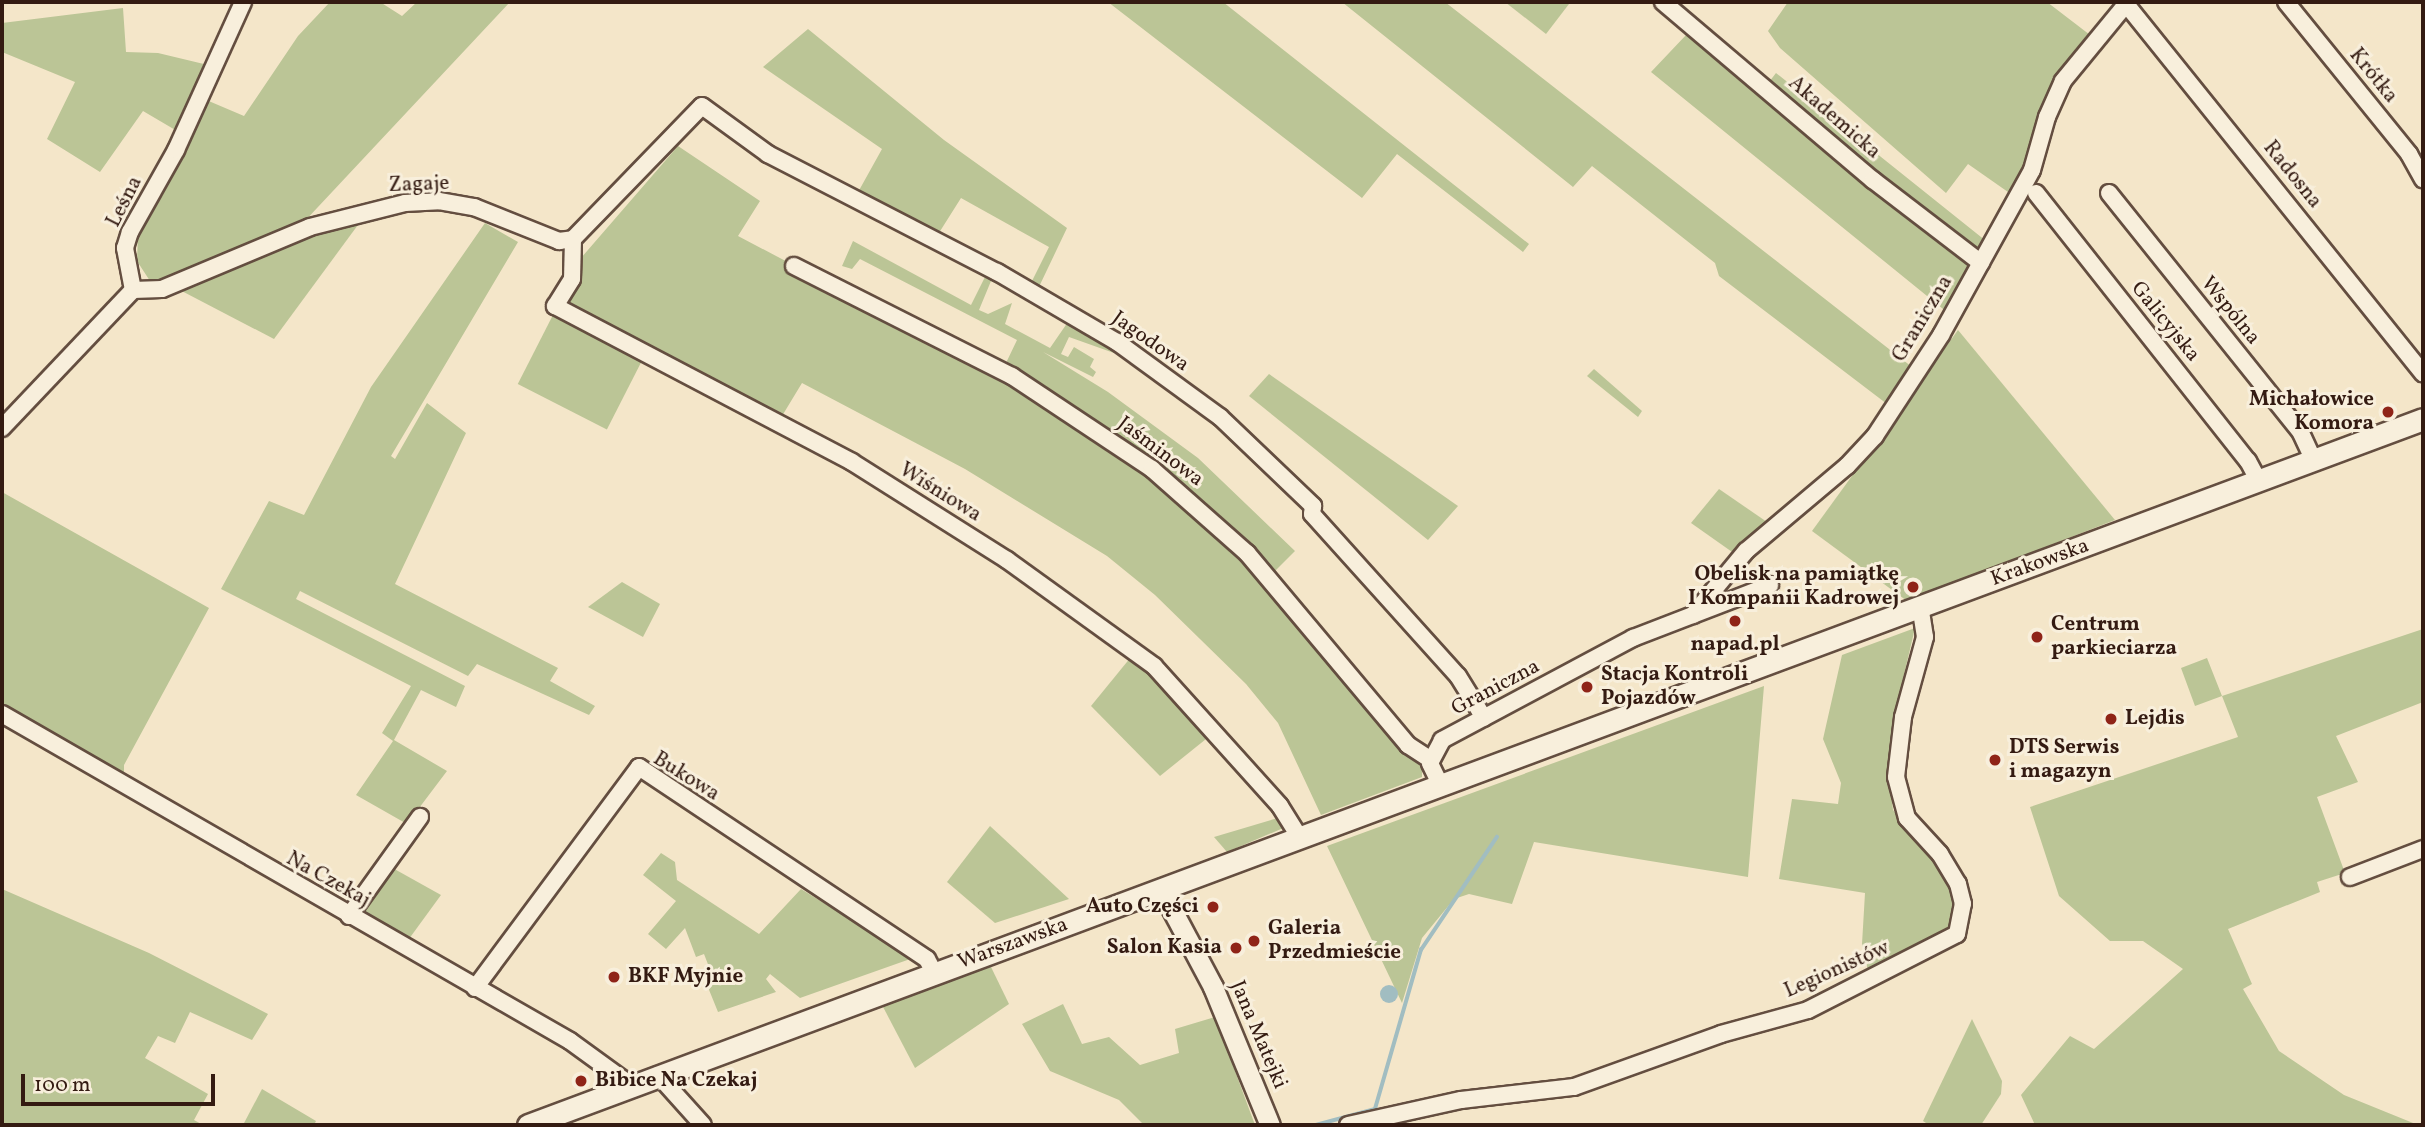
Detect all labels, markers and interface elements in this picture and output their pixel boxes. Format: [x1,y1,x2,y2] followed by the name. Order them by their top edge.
[2343,43,2403,109] street label: Krótka
[1783,71,1885,165] street label: Akademicka
[2257,136,2327,214] street label: Radosna
[388,171,450,199] street label: Zagaje
[102,172,148,232] street label: Leśna
[1887,271,1959,367] street label: Graniczna
[2195,272,2265,350] street label: Wspólna
[2125,277,2205,367] street label: Galicyjska
[1106,306,1194,378] street label: Jagodowa
[2249,387,2374,437] place label: Michałowice Komora
[2380,404,2396,420] marker: Michałowice Komora
[1112,411,1208,493] street label: Jaśminowa
[894,458,986,528] street label: Wiśniowa
[1987,534,2093,592] street label: Krakowska
[1688,562,1899,612] place label: Obelisk na pamiątkę I Kompanii Kadrowej
[1905,579,1921,595] marker: Obelisk na pamiątkę I Kompanii Kadrowej
[2051,612,2177,662] place label: Centrum parkieciarza
[1727,613,1743,629] marker: napad.pl
[2029,629,2045,645] marker: Centrum parkieciarza
[1690,632,1780,658] place label: napad.pl
[1448,654,1544,722] street label: Graniczna
[1601,662,1748,712] place label: Stacja Kontroli Pojazdów
[1579,679,1595,695] marker: Stacja Kontroli Pojazdów
[2125,706,2185,732] place label: Lejdis
[2103,711,2119,727] marker: Lejdis
[2009,735,2119,785] place label: DTS Serwis i magazyn
[648,747,724,807] street label: Bukowa
[1987,752,2003,768] marker: DTS Serwis i magazyn
[282,847,374,913] street label: Na Czekaj
[1086,894,1199,920] place label: Auto Części
[1205,899,1221,915] marker: Auto Części
[955,912,1071,976] street label: Warszawska
[1268,916,1401,966] place label: Galeria Przedmieście
[1246,933,1262,949] marker: Galeria Przedmieście
[1107,935,1222,961] place label: Salon Kasia
[1781,936,1893,1004] street label: Legionistów
[1228,940,1244,956] marker: Salon Kasia
[628,964,743,990] place label: BKF Myjnie
[606,969,622,985] marker: BKF Myjnie
[1224,977,1292,1093] street label: Jana Matejki
[24,1060,219,1104] scale bar
[595,1068,757,1094] place label: Bibice Na Czekaj
[34,1071,91,1100] text: 100 m
[573,1073,589,1089] marker: Bibice Na Czekaj

